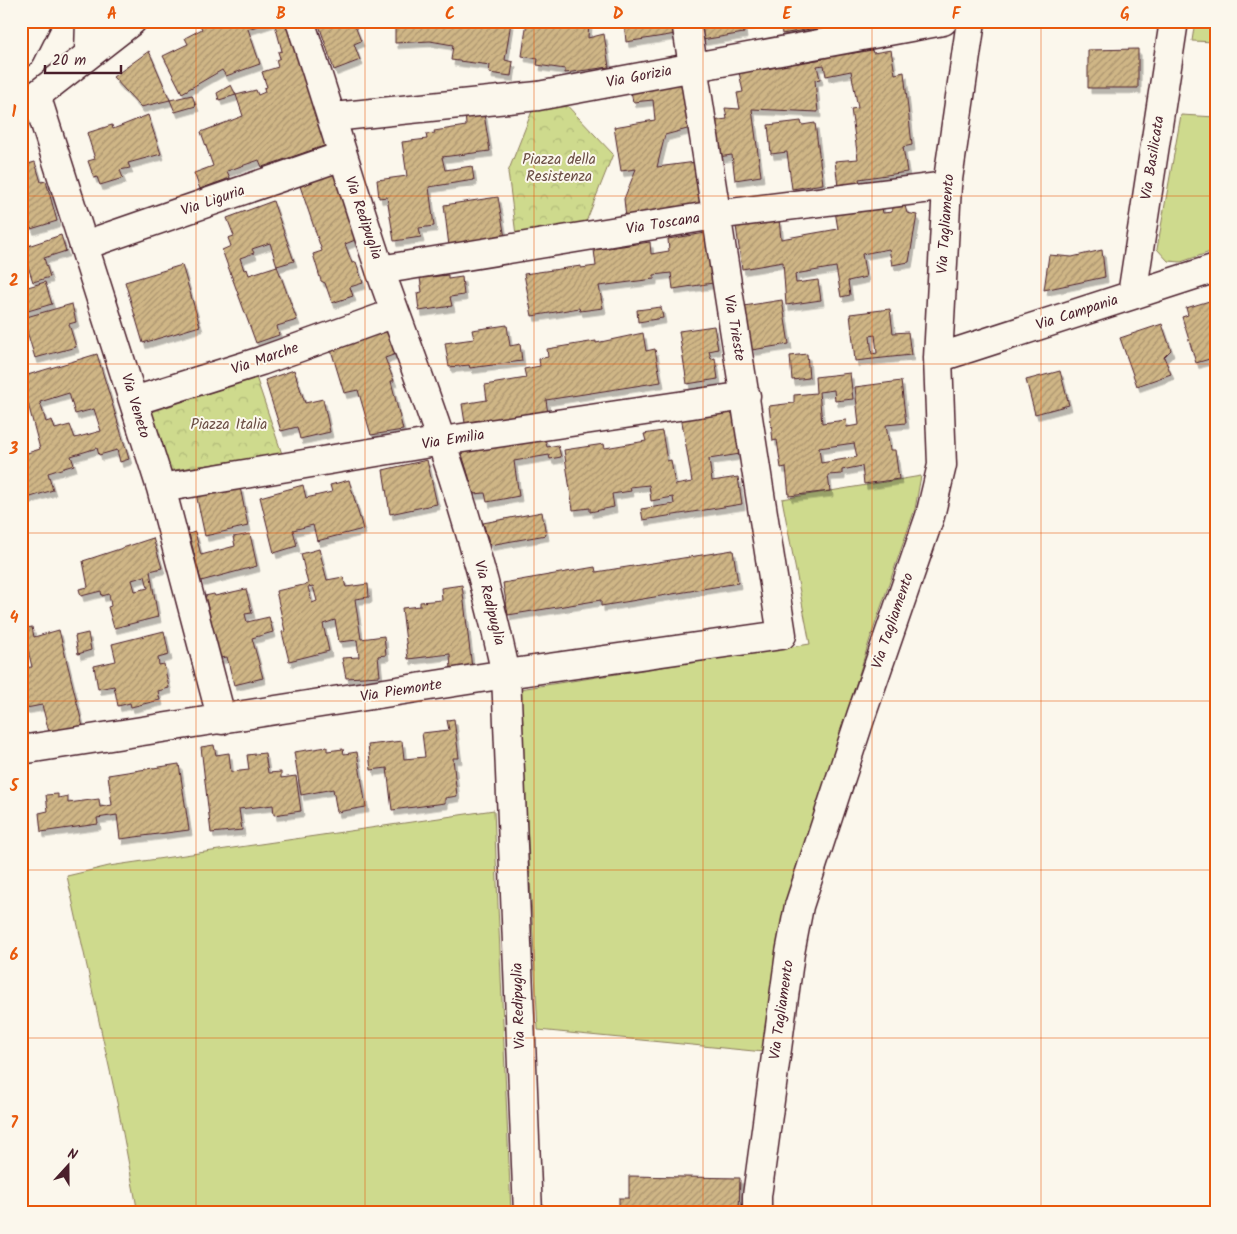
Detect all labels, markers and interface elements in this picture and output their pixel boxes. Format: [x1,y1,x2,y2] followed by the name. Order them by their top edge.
[107,2,117,27] text: A
[276,2,286,27] text: B
[445,2,455,27] text: C
[613,2,624,27] text: D
[783,2,793,27] text: E
[952,2,962,27] text: F
[1120,2,1130,27] text: G
[45,42,121,74] scale bar
[52,49,86,73] text: 20 m
[604,59,674,95] street label: Via Gorizia
[12,100,17,125] text: 1
[1135,114,1171,202] street label: Via Basilicata
[522,148,596,189] park label: Piazza della Resistenza
[337,173,389,263] street label: Via Redipuglia
[931,173,961,275] street label: Via Tagliamento
[178,179,248,223] street label: Via Liguria
[624,206,702,242] street label: Via Toscana
[9,269,19,294] text: 2
[1033,288,1121,338] street label: Via Campania
[716,293,752,363] street label: Via Trieste
[228,336,302,382] street label: Via Marche
[114,371,156,442] street label: Via Veneto
[191,413,267,437] park label: Piazza Italia
[420,423,486,457] street label: Via Emilia
[9,437,19,462] text: 3
[467,558,511,648] street label: Via Redipuglia
[865,569,921,672] street label: Via Tagliamento
[10,606,19,631] text: 4
[358,673,444,709] street label: Via Piemonte
[9,774,20,799] text: 5
[10,943,19,968] text: 6
[763,958,801,1061] street label: Via Tagliamento
[505,962,533,1050] street label: Via Redipuglia
[10,1111,18,1136] text: 7
[42,1142,92,1192] north arrow
[64,1143,81,1167] text: N

